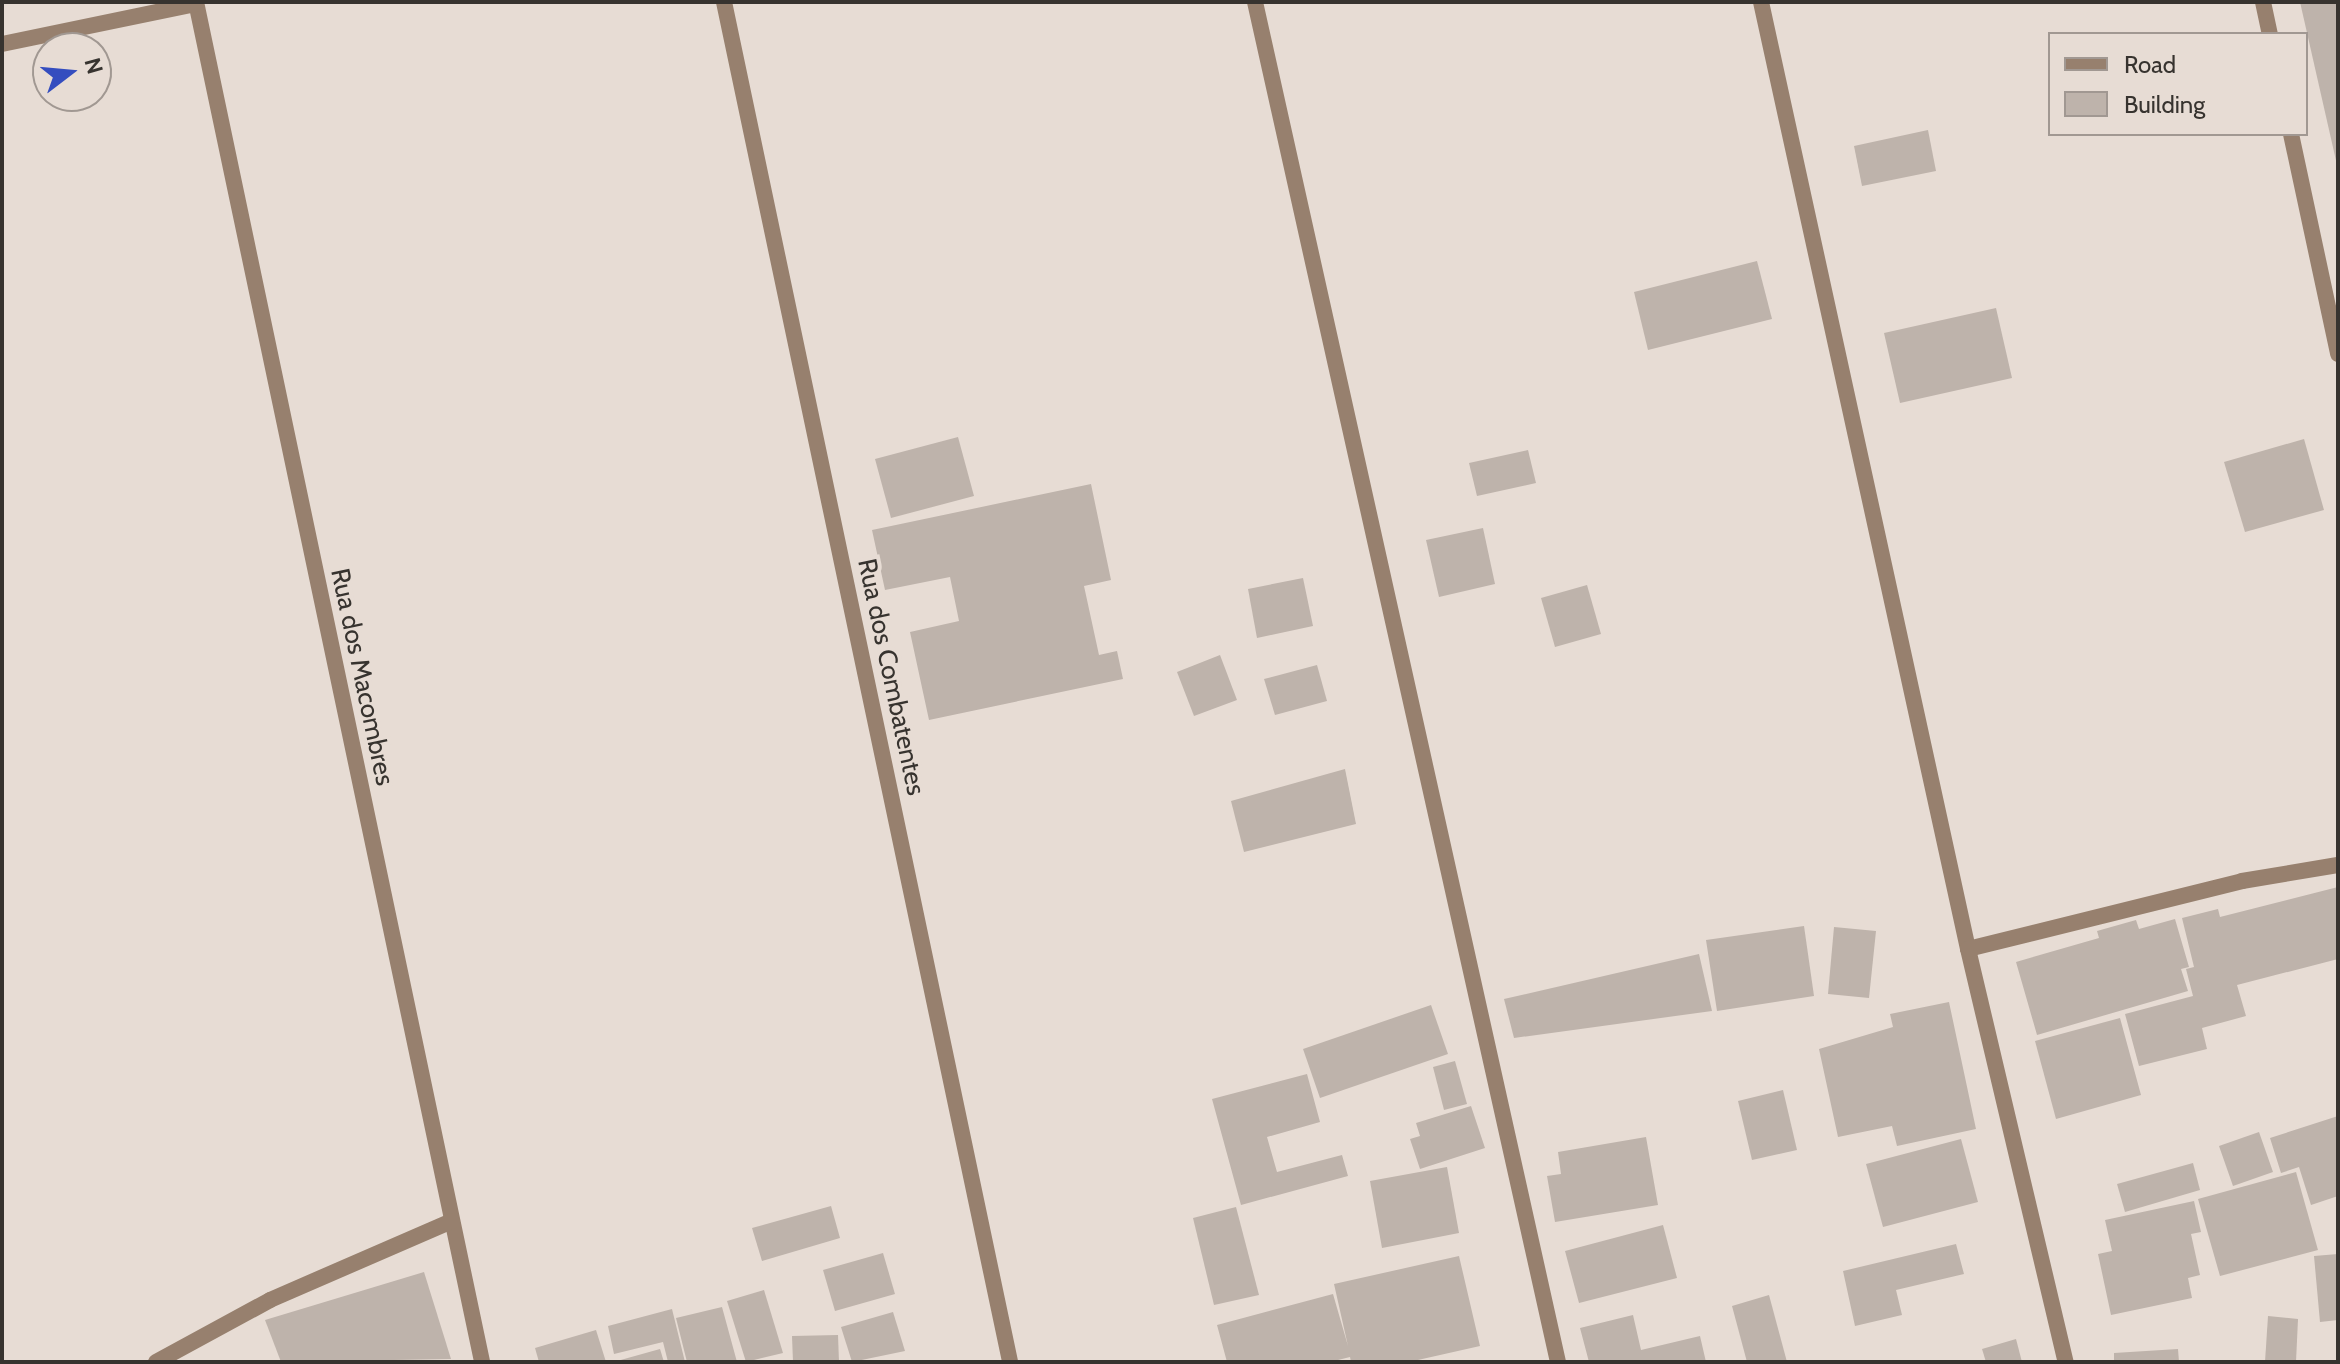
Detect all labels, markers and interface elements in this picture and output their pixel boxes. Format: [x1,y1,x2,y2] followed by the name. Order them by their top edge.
[32,32,112,112] north arrow
[2048,32,2308,136] legend
[2124,50,2176,79] text: Road
[79,55,109,77] text: N
[2124,90,2205,119] text: Building
[851,556,931,798] street label: Rua dos Combatentes
[324,566,400,788] street label: Rua dos Macombres

